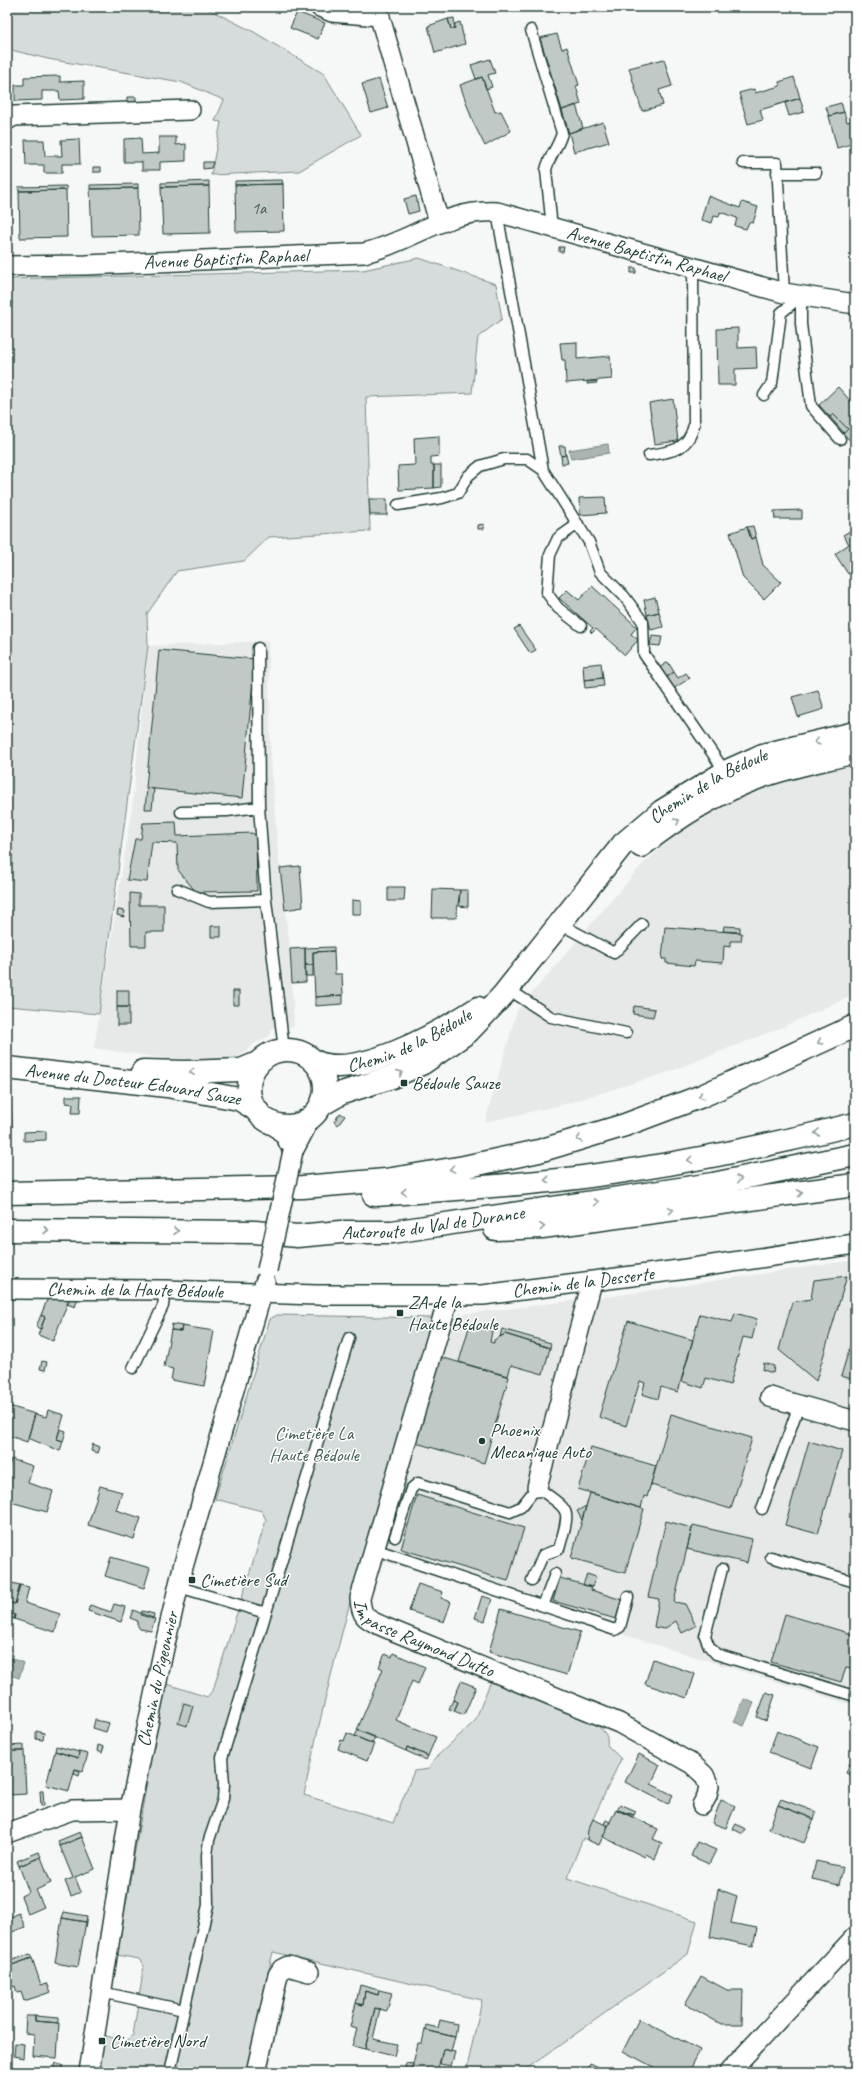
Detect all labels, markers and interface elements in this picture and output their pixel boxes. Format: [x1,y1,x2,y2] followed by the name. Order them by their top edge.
[251,198,268,219] house number: 1a
[564,220,732,289] street label: Avenue Baptistin Raphael
[143,243,312,274] street label: Avenue Baptistin Raphael
[814,737,821,746] one-way arrow
[644,742,771,829] street label: Chemin de la Bédoule
[673,819,680,826] one-way arrow
[346,1002,477,1077] street label: Chemin de la Bédoule
[816,1037,824,1045] one-way arrow
[24,1058,244,1111] street label: Avenue du Docteur Edouard Sauze
[189,1068,195,1076] one-way arrow
[396,1070,404,1078] one-way arrow
[412,1071,502,1095] place label: Bédoule Sauze
[399,1078,409,1088] marker: Bédoule Sauze
[698,1091,706,1099] one-way arrow
[814,1128,820,1136] one-way arrow
[575,1134,582,1143] one-way arrow
[687,1155,693,1164] one-way arrow
[449,1164,455,1173] one-way arrow
[544,1176,550,1185] one-way arrow
[735,1176,742,1184] one-way arrow
[401,1188,407,1197] one-way arrow
[797,1189,803,1198] one-way arrow
[593,1198,599,1206] one-way arrow
[342,1200,528,1244] street label: Autoroute du Val de Durance
[668,1206,674,1215] one-way arrow
[539,1222,545,1231] one-way arrow
[43,1226,49,1234] one-way arrow
[173,1227,179,1235] one-way arrow
[511,1261,657,1303] street label: Chemin de la Desserte
[47,1277,225,1304] street label: Chemin de la Haute Bédoule
[408,1290,499,1336] place label: ZA de la Haute Bédoule
[395,1308,405,1318] marker: ZA de la Haute Bédoule
[490,1418,592,1464] place label: Phoenix Mecanique Auto
[269,1421,361,1467] park label: Cimetière La Haute Bédoule
[477,1436,487,1446] marker: Phoenix Mecanique Auto
[200,1568,290,1592] place label: Cimetière Sud
[187,1575,197,1585] marker: Cimetière Sud
[348,1598,499,1683] street label: Impasse Raymond Dutto
[132,1608,184,1749] street label: Chemin du Pigeonnier
[110,2029,208,2053] place label: Cimetière Nord
[97,2036,107,2046] marker: Cimetière Nord

